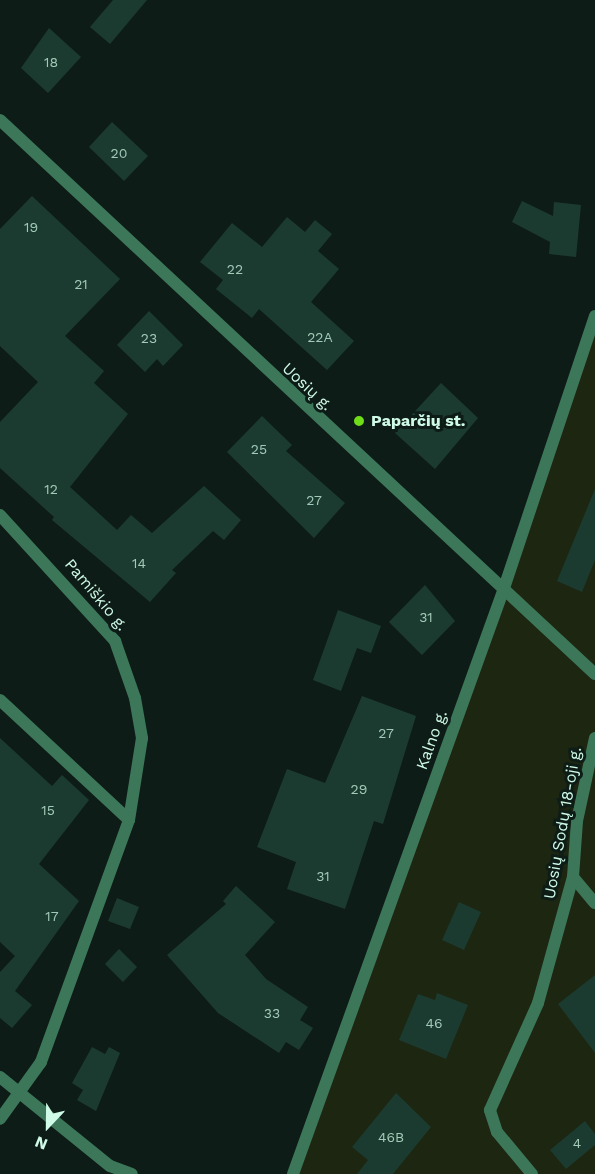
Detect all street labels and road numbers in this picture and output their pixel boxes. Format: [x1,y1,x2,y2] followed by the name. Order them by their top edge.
[278,359,336,415] street label: Uosių g.
[60,555,132,635] street label: Pamiškio g.
[412,708,452,772] street label: Kalno g.
[540,745,586,901] street label: Uosių Sodų 18-oji g.

